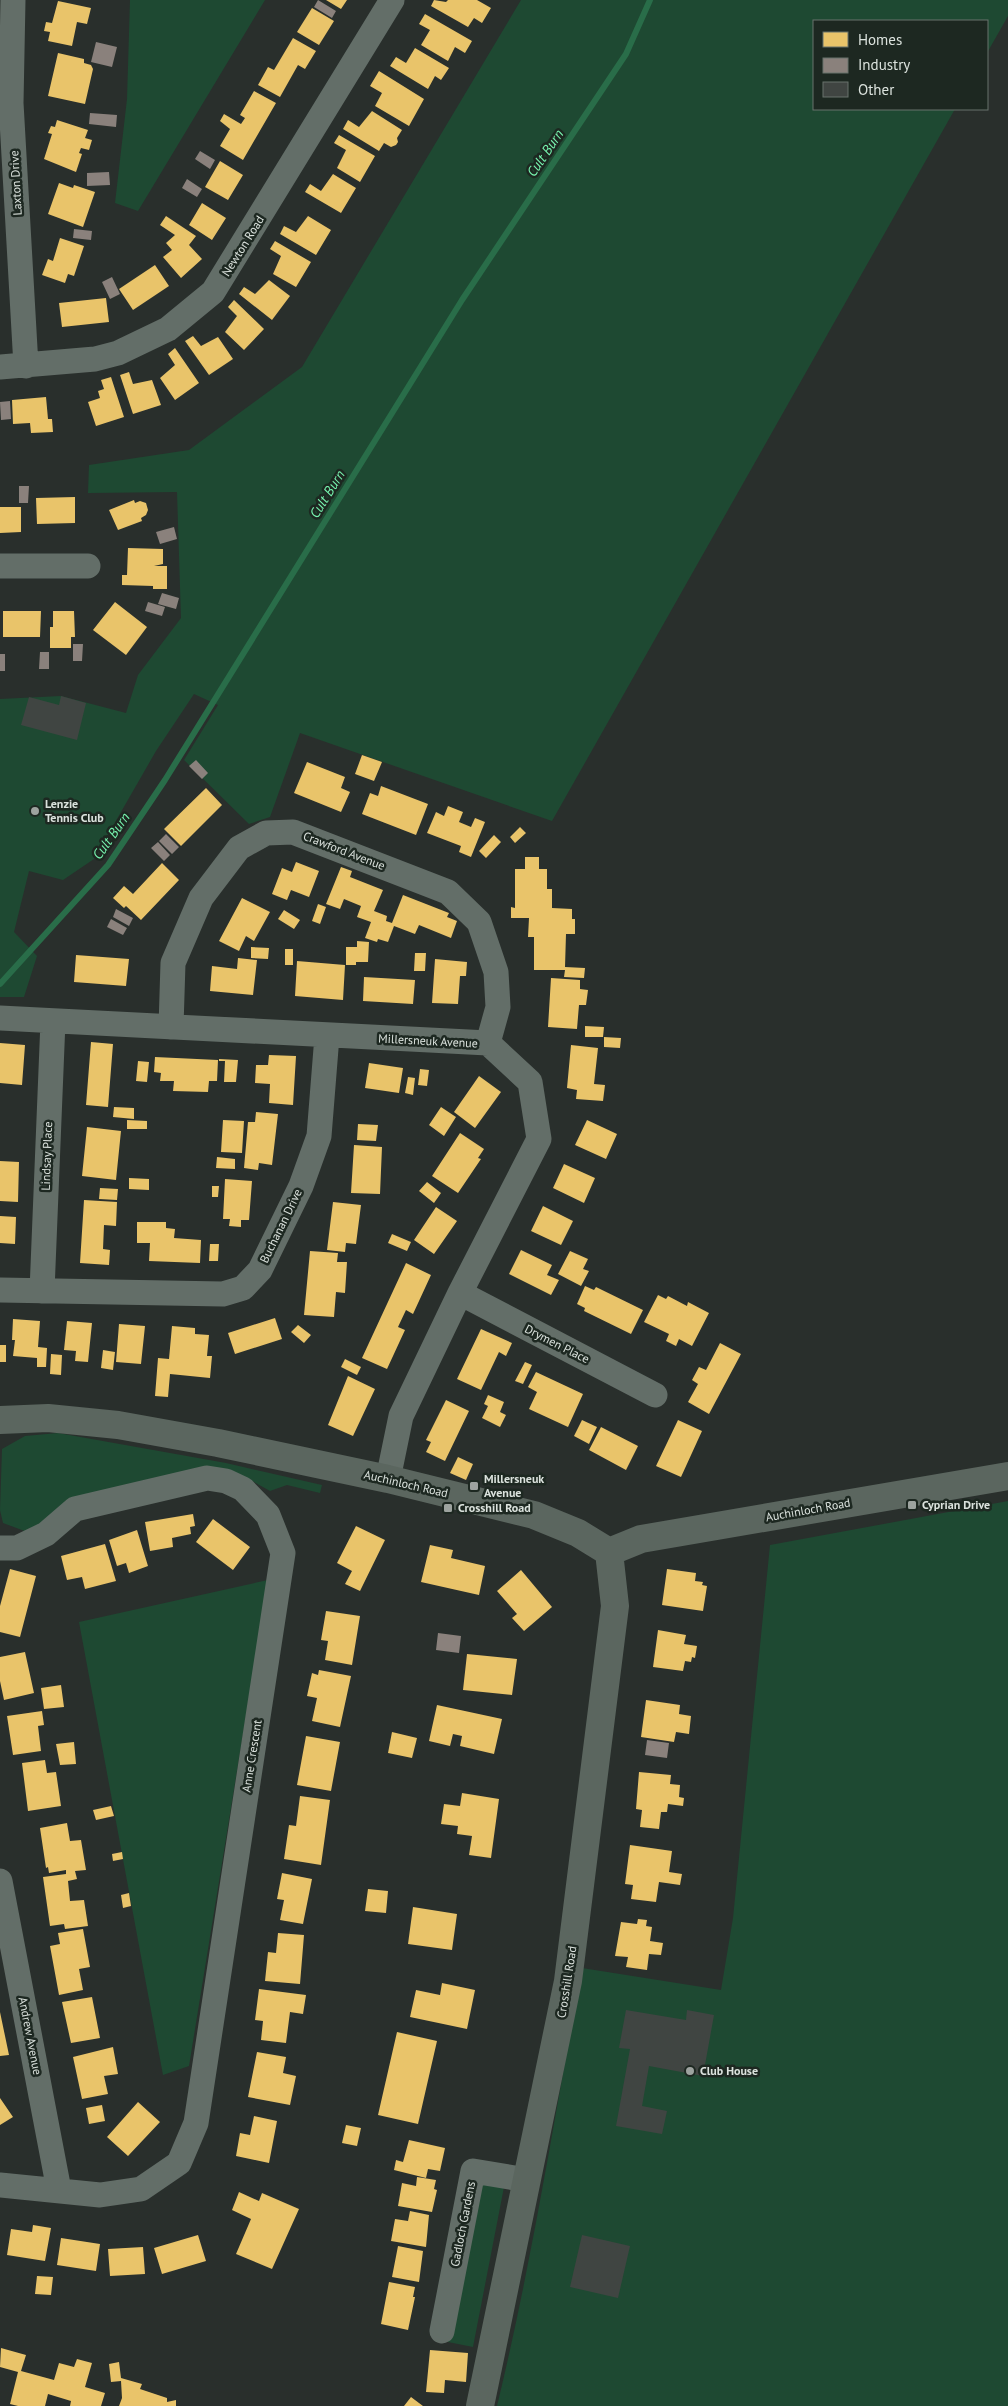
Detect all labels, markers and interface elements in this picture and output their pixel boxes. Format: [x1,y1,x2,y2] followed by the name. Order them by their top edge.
[813,20,988,110] legend
[858,30,902,49] text: Homes
[858,55,910,74] text: Industry
[858,80,894,99] text: Other
[523,126,567,180] water label: Cult Burn
[6,150,25,216] street label: Laxton Drive
[218,213,267,279] street label: Newton Road
[305,467,349,521] water label: Cult Burn
[45,796,104,825] place label: Lenzie Tennis Club
[29,805,41,817] marker: Lenzie Tennis Club
[88,809,134,863] water label: Cult Burn
[301,828,387,873] street label: Crawford Avenue
[378,1030,478,1051] street label: Millersneuk Avenue
[38,1121,55,1191] street label: Lindsay Place
[256,1186,305,1265] street label: Buchanan Drive
[522,1321,592,1366] street label: Drymen Place
[363,1467,450,1500] street label: Auchinloch Road
[484,1471,544,1500] place label: Millersneuk Avenue
[468,1480,480,1492] marker: Millersneuk Avenue
[764,1495,851,1524] street label: Auchinloch Road
[922,1497,990,1512] place label: Cyprian Drive
[906,1499,918,1511] marker: Cyprian Drive
[458,1500,531,1515] place label: Crosshill Road
[442,1502,454,1514] marker: Crosshill Road
[238,1719,265,1793] street label: Anne Crescent
[553,1945,580,2019] street label: Crosshill Road
[16,1996,45,2076] street label: Andrew Avenue
[700,2063,758,2078] place label: Club House
[684,2065,696,2077] marker: Club House
[447,2180,478,2268] street label: Gadloch Gardens

